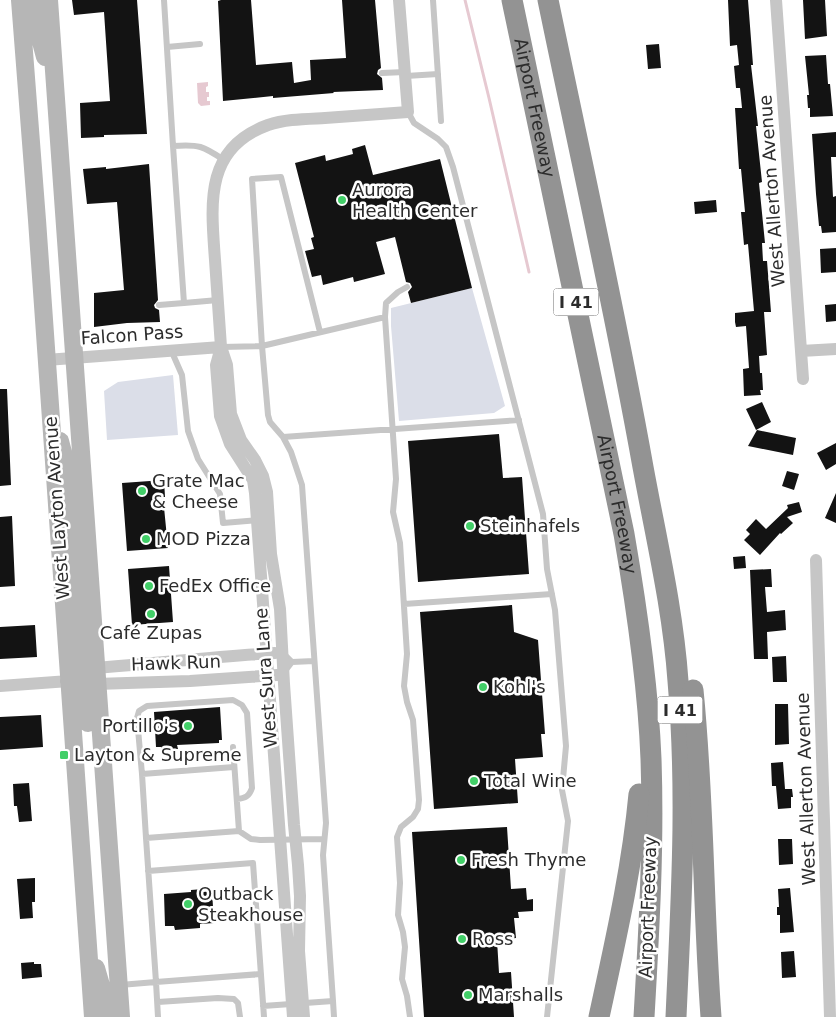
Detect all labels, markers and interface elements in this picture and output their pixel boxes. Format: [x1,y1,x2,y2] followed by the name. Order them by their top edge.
[510,36,560,180] street label: Airport Freeway
[754,94,789,288] street label: West Allerton Avenue
[352,179,478,221] place label: Aurora Health Center
[336,194,348,206] marker: Aurora Health Center
[554,288,598,316] road number: I 41
[80,320,184,349] street label: Falcon Pass
[40,416,73,600] street label: West Layton Avenue
[593,432,642,576] street label: Airport Freeway
[152,470,245,512] place label: Grate Mac & Cheese
[136,485,148,497] marker: Grate Mac & Cheese
[480,515,580,536] place label: Steinhafels
[464,520,476,532] marker: Steinhafels
[156,528,251,549] place label: MOD Pizza
[140,533,152,545] marker: MOD Pizza
[159,575,271,596] place label: FedEx Office
[143,580,155,592] marker: FedEx Office
[250,607,281,749] street label: West Sura Lane
[145,608,157,620] marker: Café Zupas
[100,622,202,643] place label: Café Zupas
[131,650,221,675] street label: Hawk Run
[493,676,546,697] place label: Kohl's
[477,681,489,693] marker: Kohl's
[792,692,819,886] street label: West Allerton Avenue
[658,696,702,724] road number: I 41
[102,715,178,736] place label: Portillo's
[182,720,194,732] marker: Portillo's
[74,744,242,765] place label: Layton & Supreme
[58,749,70,761] marker: Layton & Supreme
[483,770,577,791] place label: Total Wine
[468,775,480,787] marker: Total Wine
[635,835,660,978] street label: Airport Freeway
[471,849,586,870] place label: Fresh Thyme
[455,854,467,866] marker: Fresh Thyme
[198,883,303,925] place label: Outback Steakhouse
[182,898,194,910] marker: Outback Steakhouse
[472,928,513,949] place label: Ross
[456,933,468,945] marker: Ross
[478,984,563,1005] place label: Marshalls
[462,989,474,1001] marker: Marshalls

